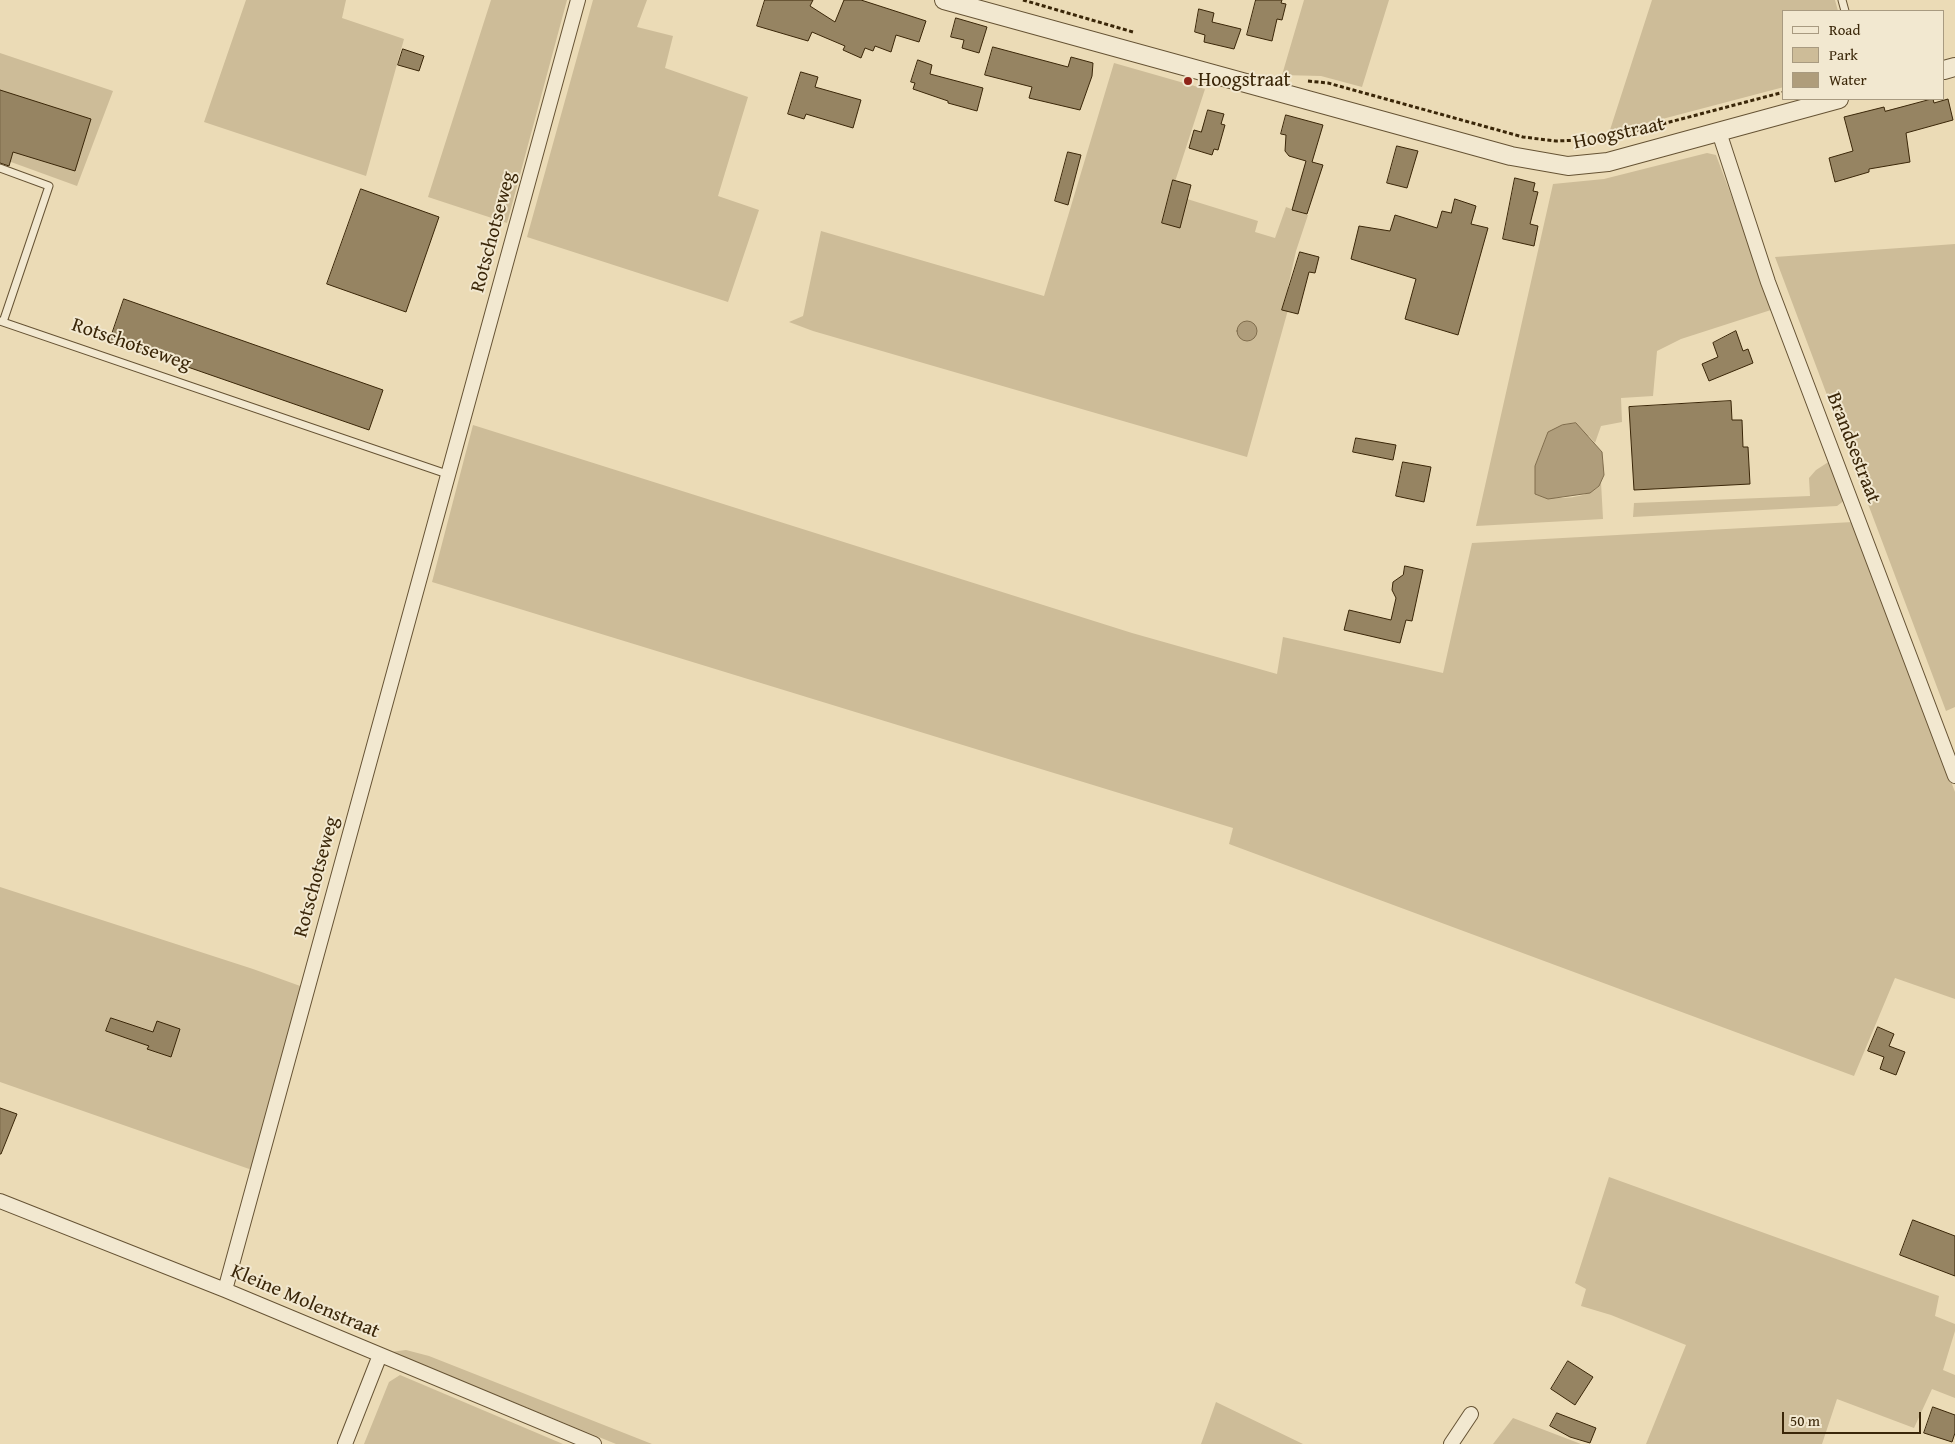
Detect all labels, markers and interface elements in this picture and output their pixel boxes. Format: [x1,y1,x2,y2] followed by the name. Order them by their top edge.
[1782,10,1945,100] legend
[1829,19,1860,40] text: Road
[1829,44,1858,65] text: Park
[1198,69,1291,93] place label: Hoogstraat
[1829,69,1867,90] text: Water
[1182,75,1194,87] marker: Hoogstraat
[1571,113,1667,155] street label: Hoogstraat
[466,169,522,295] street label: Rotschotseweg
[68,313,194,377] street label: Rotschotseweg
[1821,389,1885,507] street label: Brandsestraat
[289,814,345,940] street label: Rotschotseweg
[227,1260,383,1344] street label: Kleine Molenstraat
[1785,1402,1924,1434] scale bar
[1790,1410,1820,1431] text: 50 m

